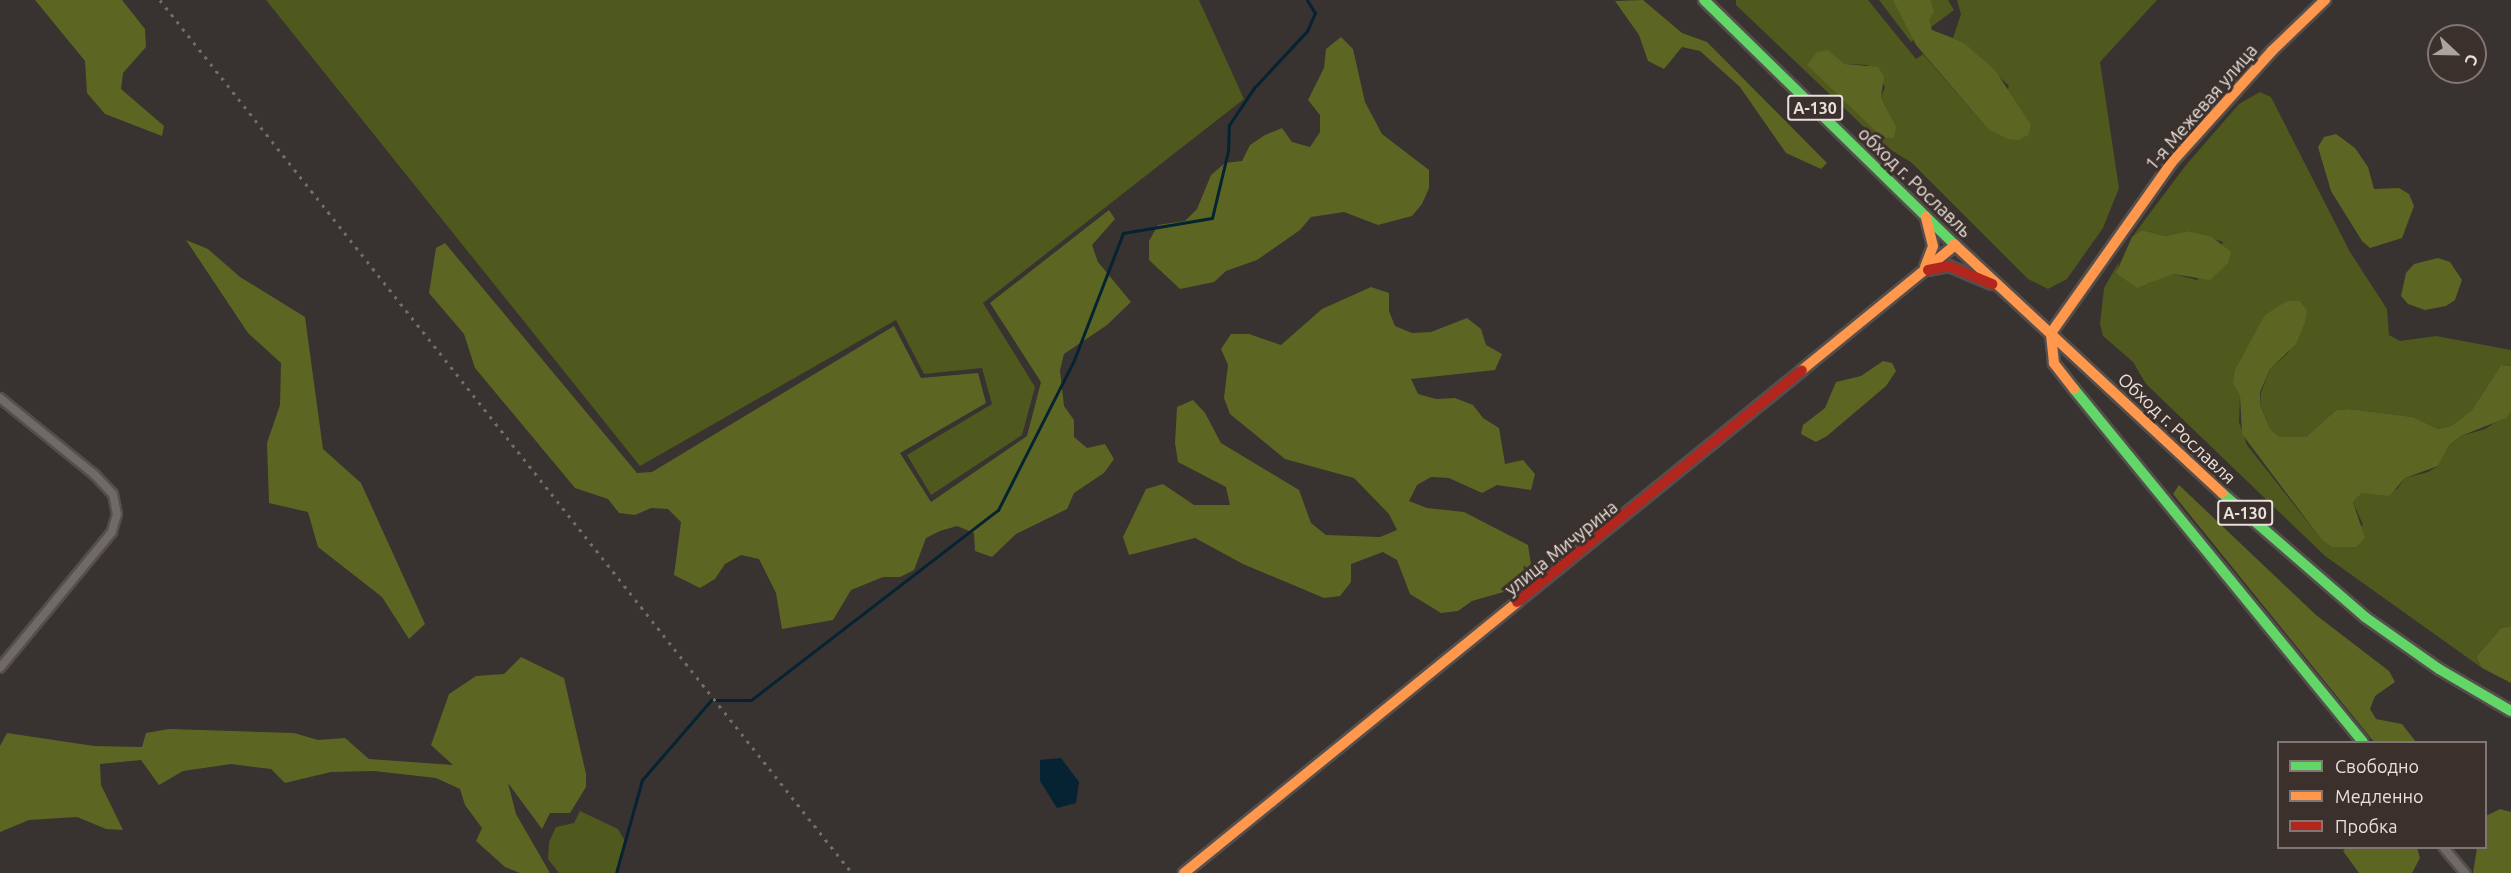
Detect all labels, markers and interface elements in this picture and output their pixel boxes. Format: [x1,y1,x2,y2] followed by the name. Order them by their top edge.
[2427,24,2487,84] north arrow
[2140,40,2262,174] street label: 1-я Межевая улица
[2462,52,2482,68] text: С
[1786,95,1844,121] road number: А-130
[1854,122,1976,242] street label: обход г. Рославль
[2114,368,2240,488] street label: Обход г. Рославля
[1500,496,1622,600] street label: улица Мичурина
[2216,500,2274,526] road number: А-130
[2277,741,2487,849] legend
[2335,756,2419,776] text: Свободно
[2335,786,2424,806] text: Медленно
[2335,816,2398,836] text: Пробка

